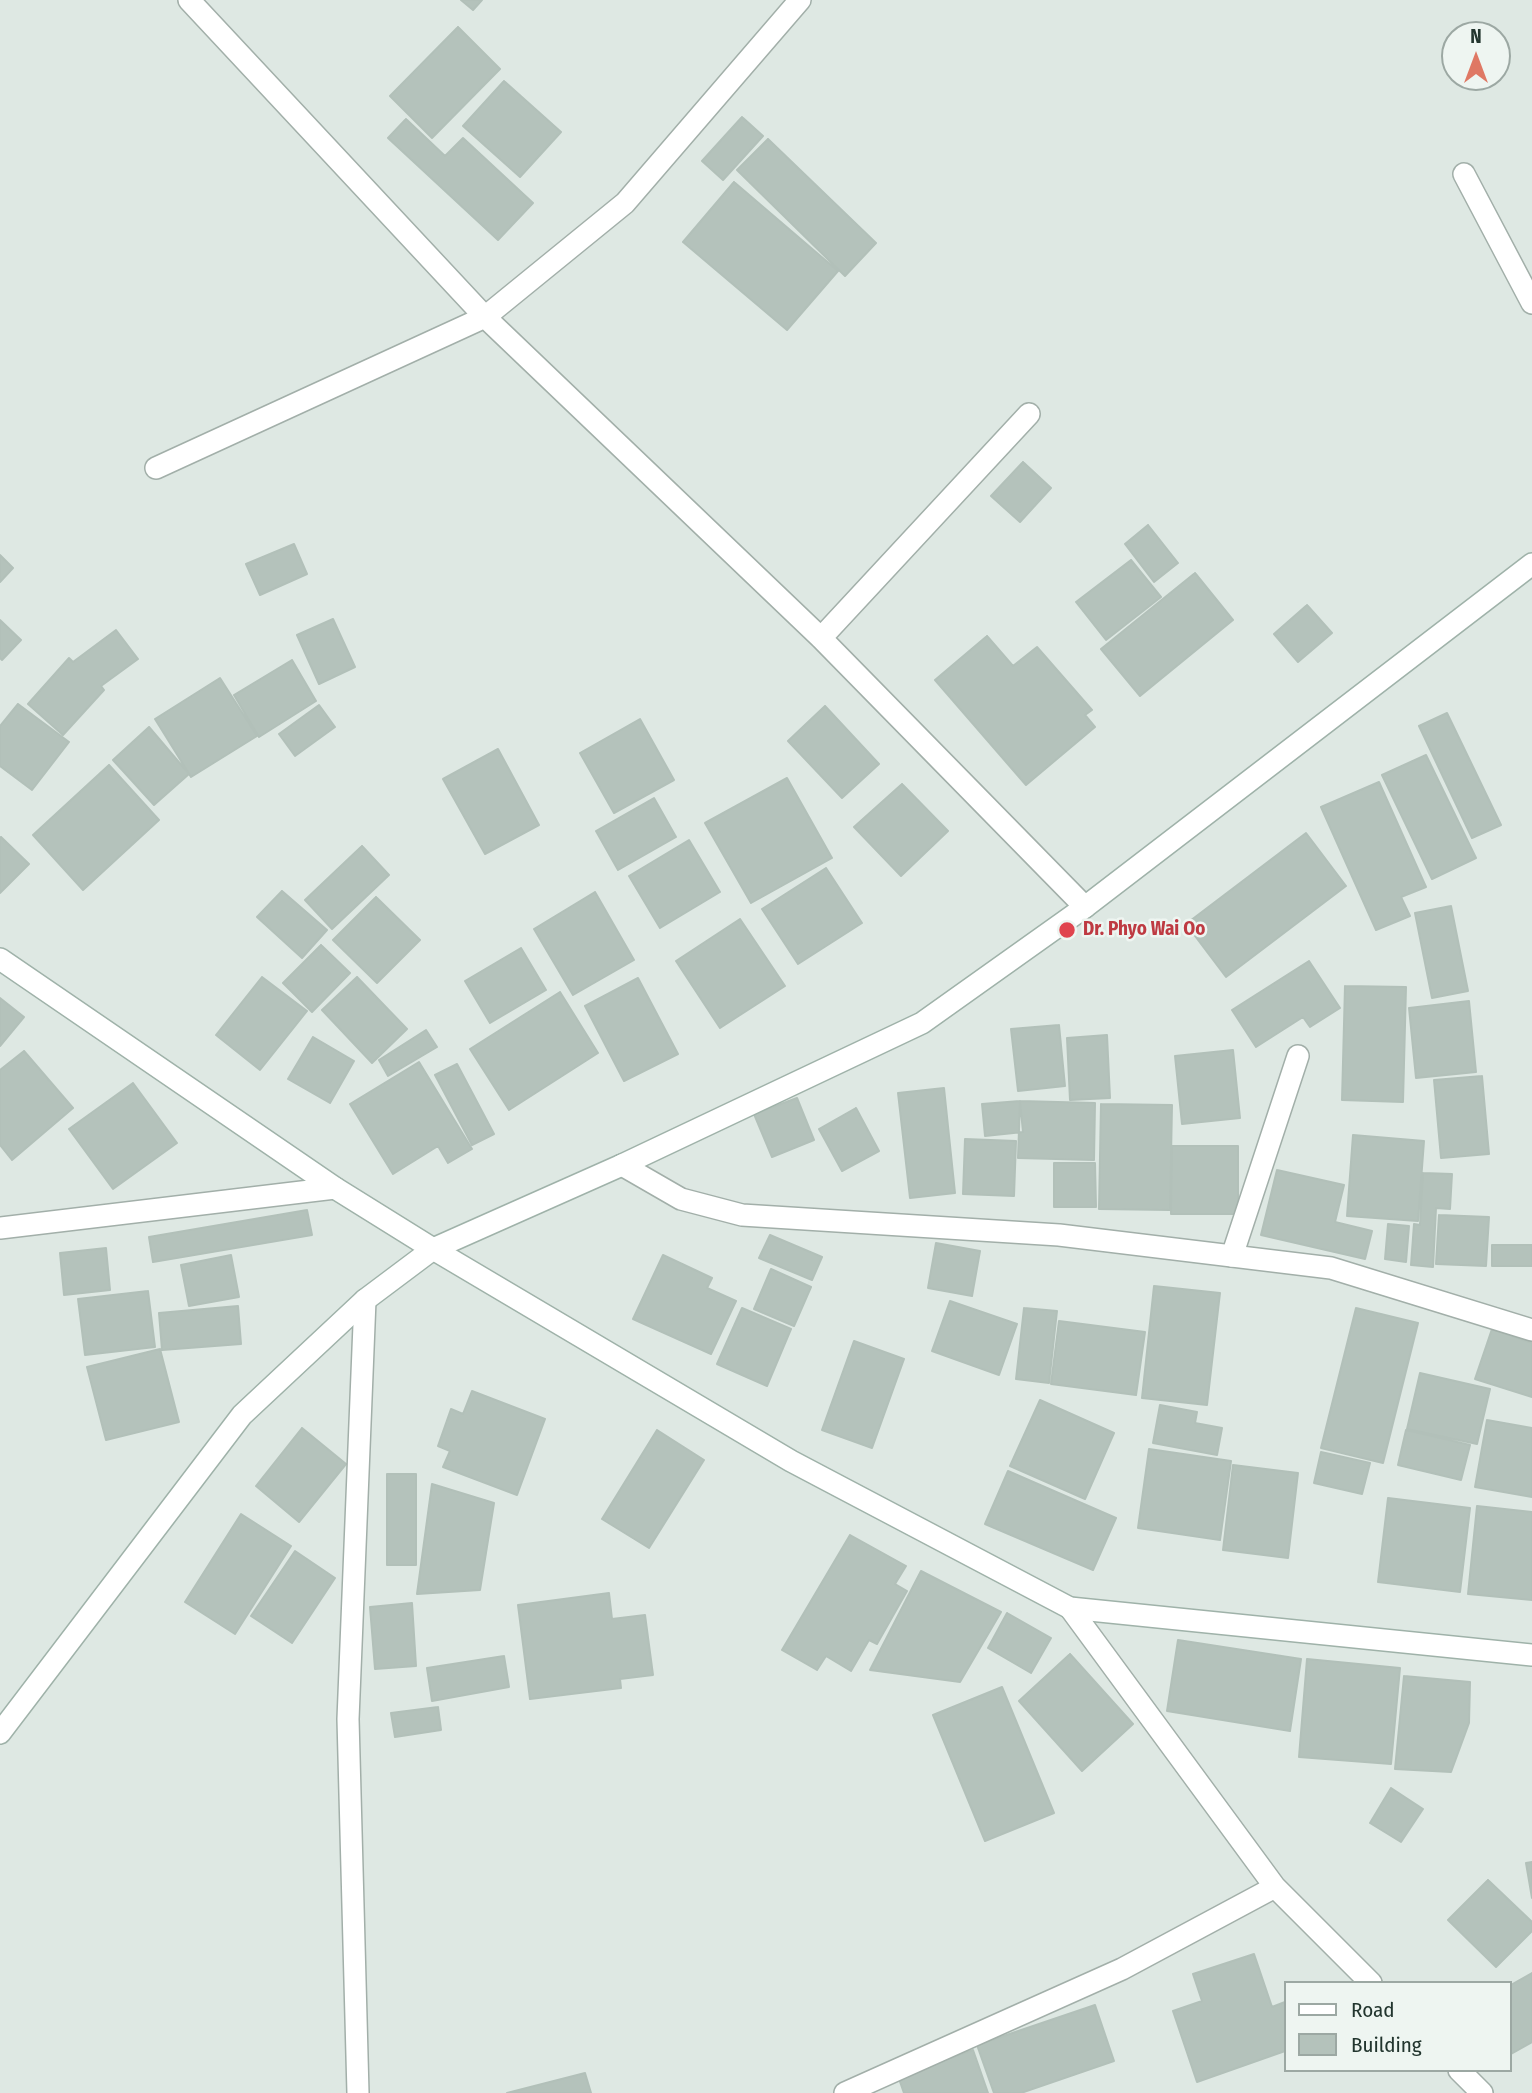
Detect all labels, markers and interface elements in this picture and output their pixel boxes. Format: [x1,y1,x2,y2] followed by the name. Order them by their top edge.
[1441,21,1511,91] north arrow
[1470,25,1482,48] text: N
[1083,919,1205,941] place label: Dr. Phyo Wai Oo
[1057,920,1077,940] marker: Dr. Phyo Wai Oo
[1284,1981,1511,2072] legend
[1351,1997,1395,2023] text: Road
[1351,2032,1422,2058] text: Building

